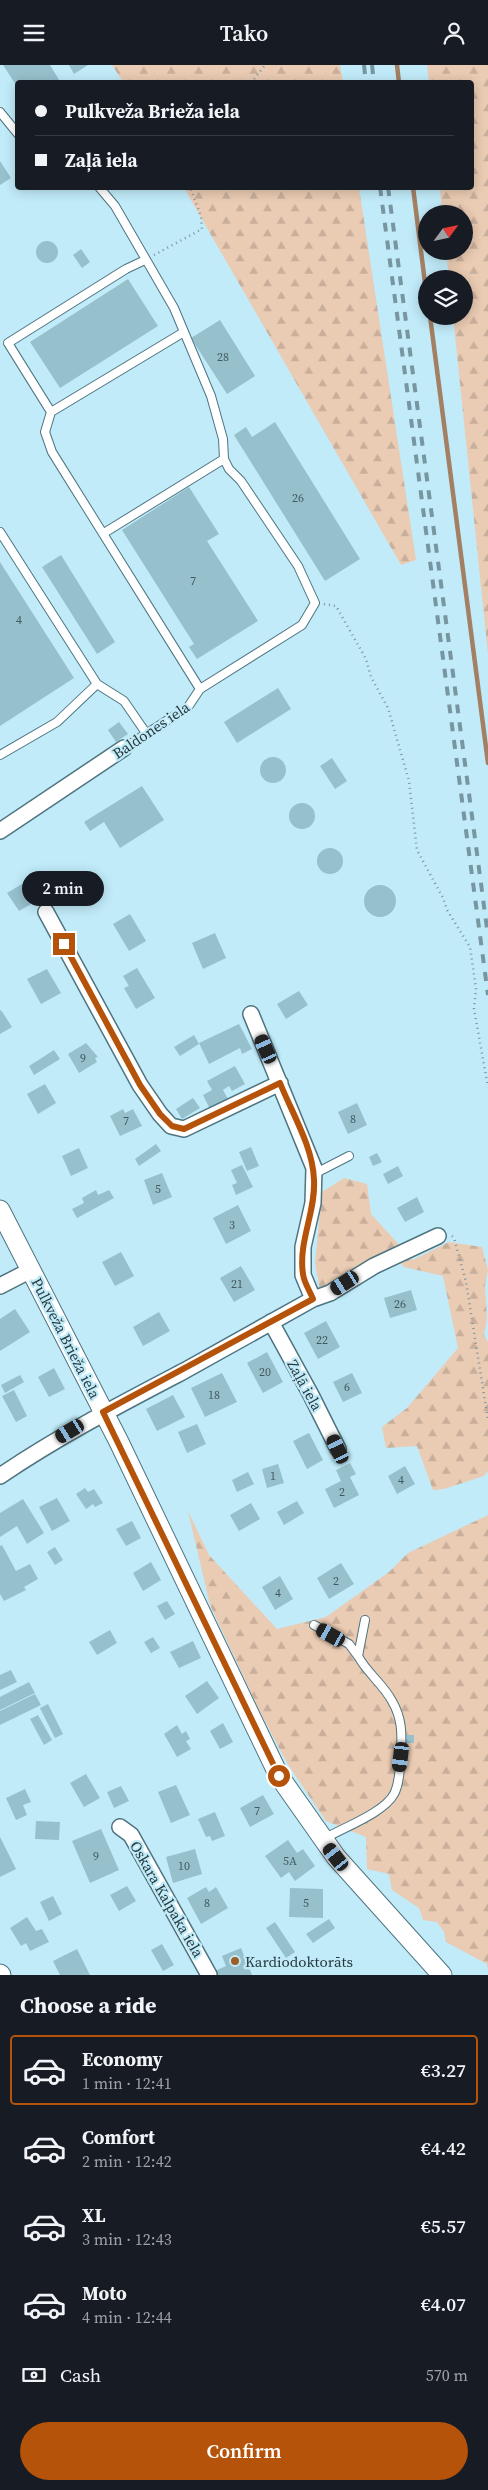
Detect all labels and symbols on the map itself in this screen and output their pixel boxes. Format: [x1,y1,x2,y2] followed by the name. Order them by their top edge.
[418,205,472,260] north arrow
[217,349,229,365] house number: 28
[292,490,304,506] house number: 26
[190,573,196,589] house number: 7
[16,612,22,628] house number: 4
[108,696,194,764] street label: Baldones iela
[23,871,105,907] callout: 2 min
[53,933,75,955] route end
[253,1032,278,1066] car
[80,1050,86,1066] house number: 9
[350,1111,356,1127] house number: 8
[123,1113,129,1129] house number: 7
[155,1181,161,1197] house number: 5
[229,1217,235,1233] house number: 3
[328,1269,361,1297] car
[26,1274,106,1402] street label: Pulkveža Brieža iela
[231,1276,243,1292] house number: 21
[394,1296,406,1312] house number: 26
[316,1332,328,1348] house number: 22
[282,1356,328,1415] street label: Zaļā iela
[259,1364,271,1380] house number: 20
[344,1379,350,1395] house number: 6
[208,1387,220,1403] house number: 18
[53,1417,86,1445] car
[324,1432,351,1466] car
[270,1468,276,1484] house number: 1
[398,1472,404,1488] house number: 4
[339,1484,345,1500] house number: 2
[333,1573,339,1589] house number: 2
[275,1585,281,1601] house number: 4
[314,1621,347,1649] car
[391,1741,410,1773] car
[268,1765,290,1787] route start
[254,1803,260,1819] house number: 7
[125,1837,209,1961] street label: Oskara Kalpaka iela
[320,1841,351,1873] car
[93,1848,99,1864] house number: 9
[283,1853,297,1869] house number: 5A
[178,1858,190,1874] house number: 10
[204,1895,210,1911] house number: 8
[303,1895,309,1911] house number: 5
[245,1951,353,1972] place label: Kardiodoktorāts
[229,1955,241,1967] marker: Kardiodoktorāts

